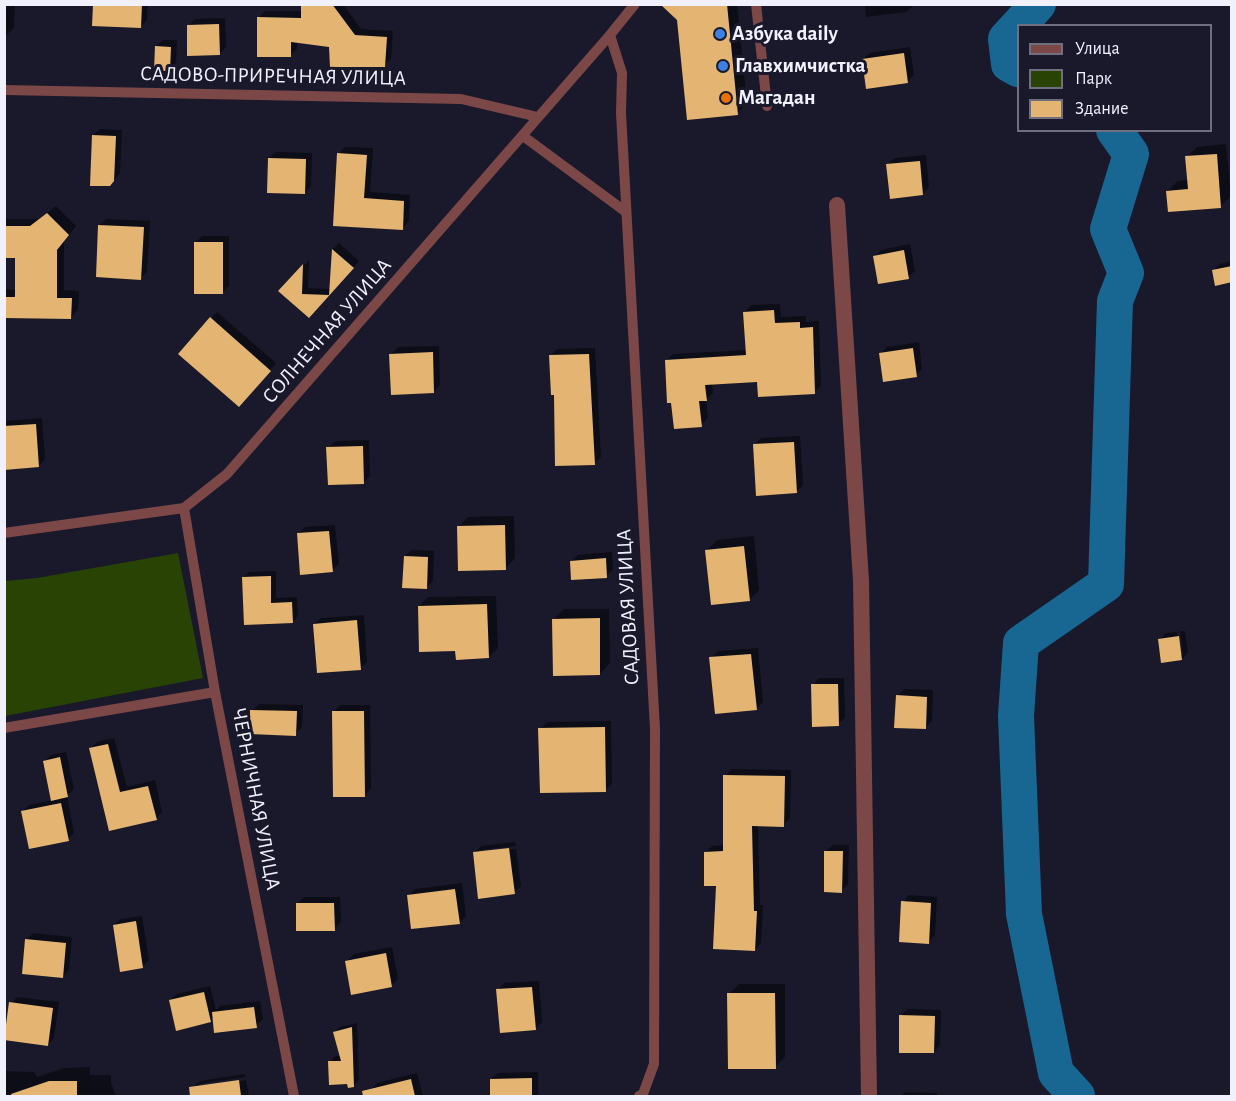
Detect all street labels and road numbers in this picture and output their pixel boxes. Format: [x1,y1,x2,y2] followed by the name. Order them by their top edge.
[140,61,406,91] street label: САДОВО-ПРИРЕЧНАЯ УЛИЦА
[257,253,397,409] street label: СОЛНЕЧНАЯ УЛИЦА
[611,528,645,686] street label: САДОВАЯ УЛИЦА
[226,706,286,892] street label: ЧЕРНИЧНАЯ УЛИЦА

